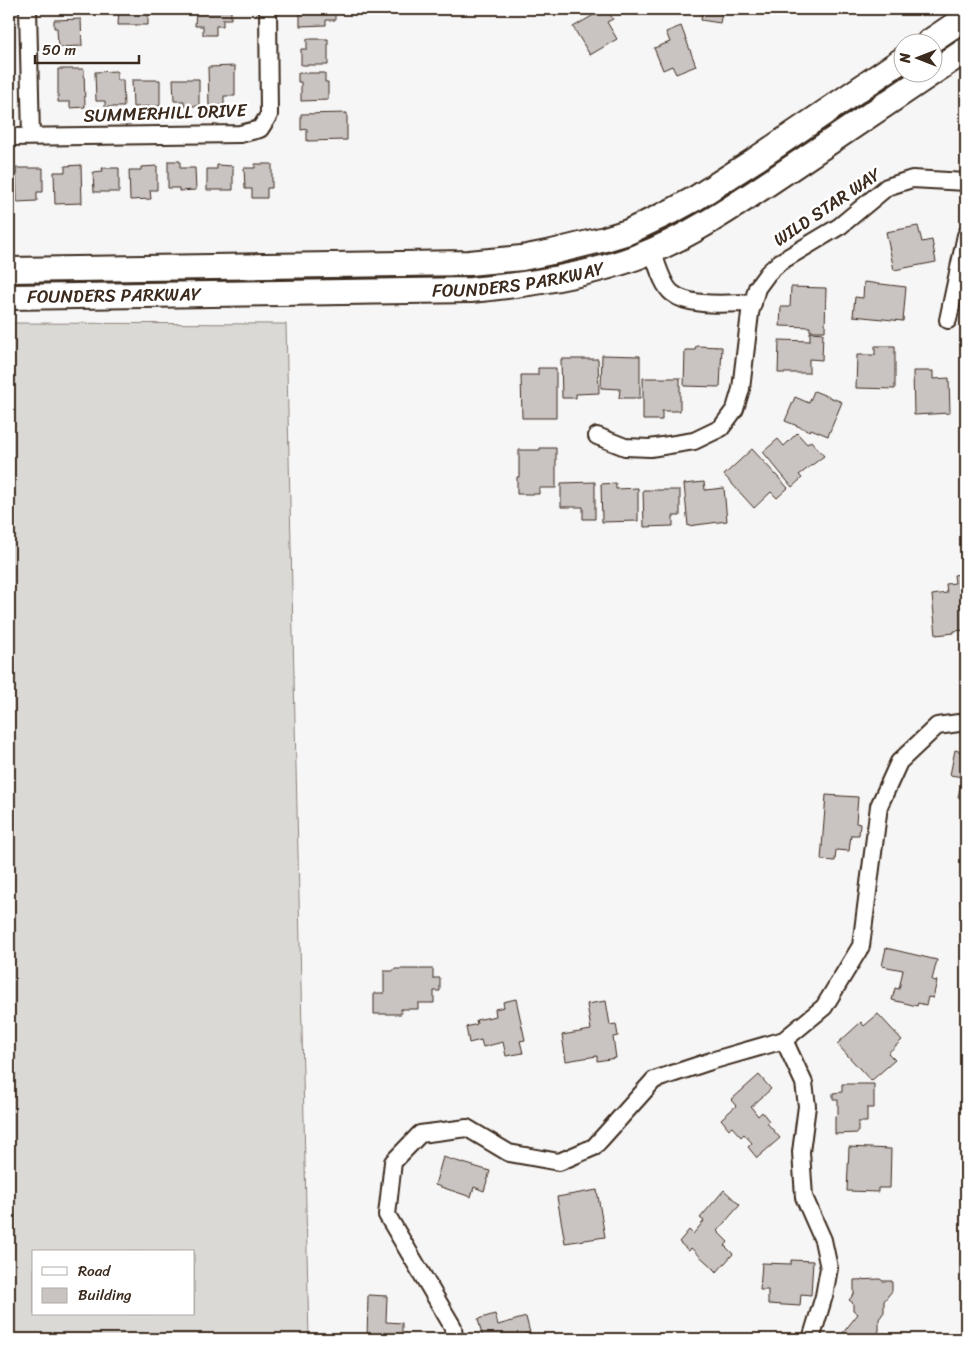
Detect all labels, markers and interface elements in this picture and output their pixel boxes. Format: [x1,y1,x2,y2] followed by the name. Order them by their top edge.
[35,32,139,64] scale bar
[892,32,942,82] north arrow
[42,37,77,63] text: 50 m
[893,53,918,64] text: N
[83,94,248,132] street label: SUMMERHILL DRIVE
[766,158,888,255] street label: WILD STAR WAY
[432,252,609,307] street label: FOUNDERS PARKWAY
[27,278,202,313] street label: FOUNDERS PARKWAY
[32,1250,195,1316] legend
[78,1258,111,1284] text: Road
[78,1282,132,1308] text: Building

